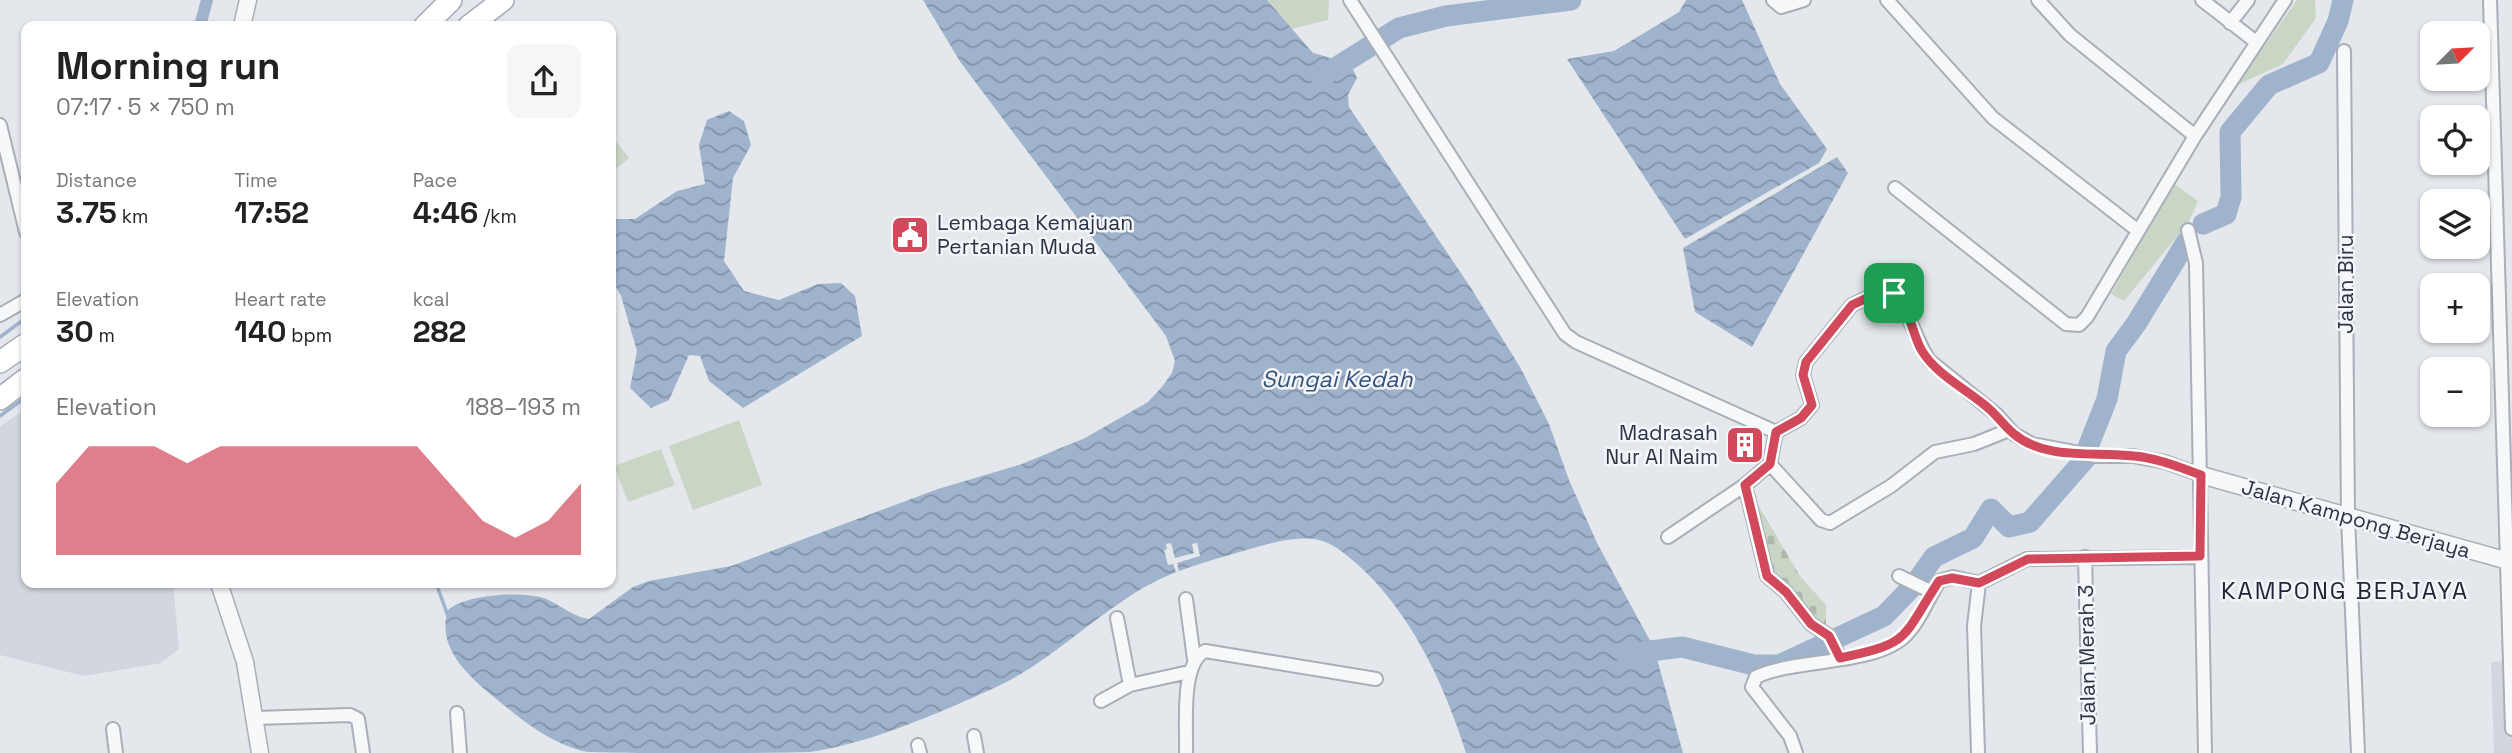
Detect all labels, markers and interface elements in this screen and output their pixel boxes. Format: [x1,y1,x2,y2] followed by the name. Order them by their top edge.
[2420,21,2490,91] north arrow
[2420,21,2490,427] map controls
[56,42,281,90] text: Morning run
[507,44,581,118] button: share
[56,92,235,122] text: 07:17 · 5 × 750 m
[2420,105,2490,175] button: locate
[56,168,137,193] text: Distance
[234,168,278,193] text: Time
[413,168,457,193] text: Pace
[2420,189,2490,259] button: layers
[56,193,117,232] text: 3.75
[234,193,309,232] text: 17:52
[413,193,478,232] text: 4:46
[117,204,148,229] text: km
[478,204,517,229] text: /km
[937,209,1133,260] place label: Lembaga Kemajuan Pertanian Muda
[889,214,931,256] public building icon: Lembaga Kemajuan Pertanian Muda
[2332,234,2359,334] street label: Jalan Biru
[1864,263,1924,323] pin
[2420,273,2490,343] button: +
[1875,274,1913,312] icon: arrive
[56,287,139,312] text: Elevation
[234,287,327,312] text: Heart rate
[413,287,449,312] text: kcal
[56,312,94,351] text: 30
[234,312,286,351] text: 140
[413,312,466,351] text: 282
[94,323,115,348] text: m
[286,323,332,348] text: bpm
[2420,357,2490,427] button: −
[1261,364,1413,394] water label: Sungai Kedah
[56,392,157,422] text: Elevation
[465,392,581,422] text: 188–193 m
[1605,419,1718,470] place label: Madrasah Nur Al Naim
[1724,424,1766,466] building icon: Madrasah Nur Al Naim
[2239,473,2474,564] street label: Jalan Kampong Berjaya
[2221,575,2469,606] district label: KAMPONG BERJAYA
[2072,584,2101,726] street label: Jalan Merah 3

